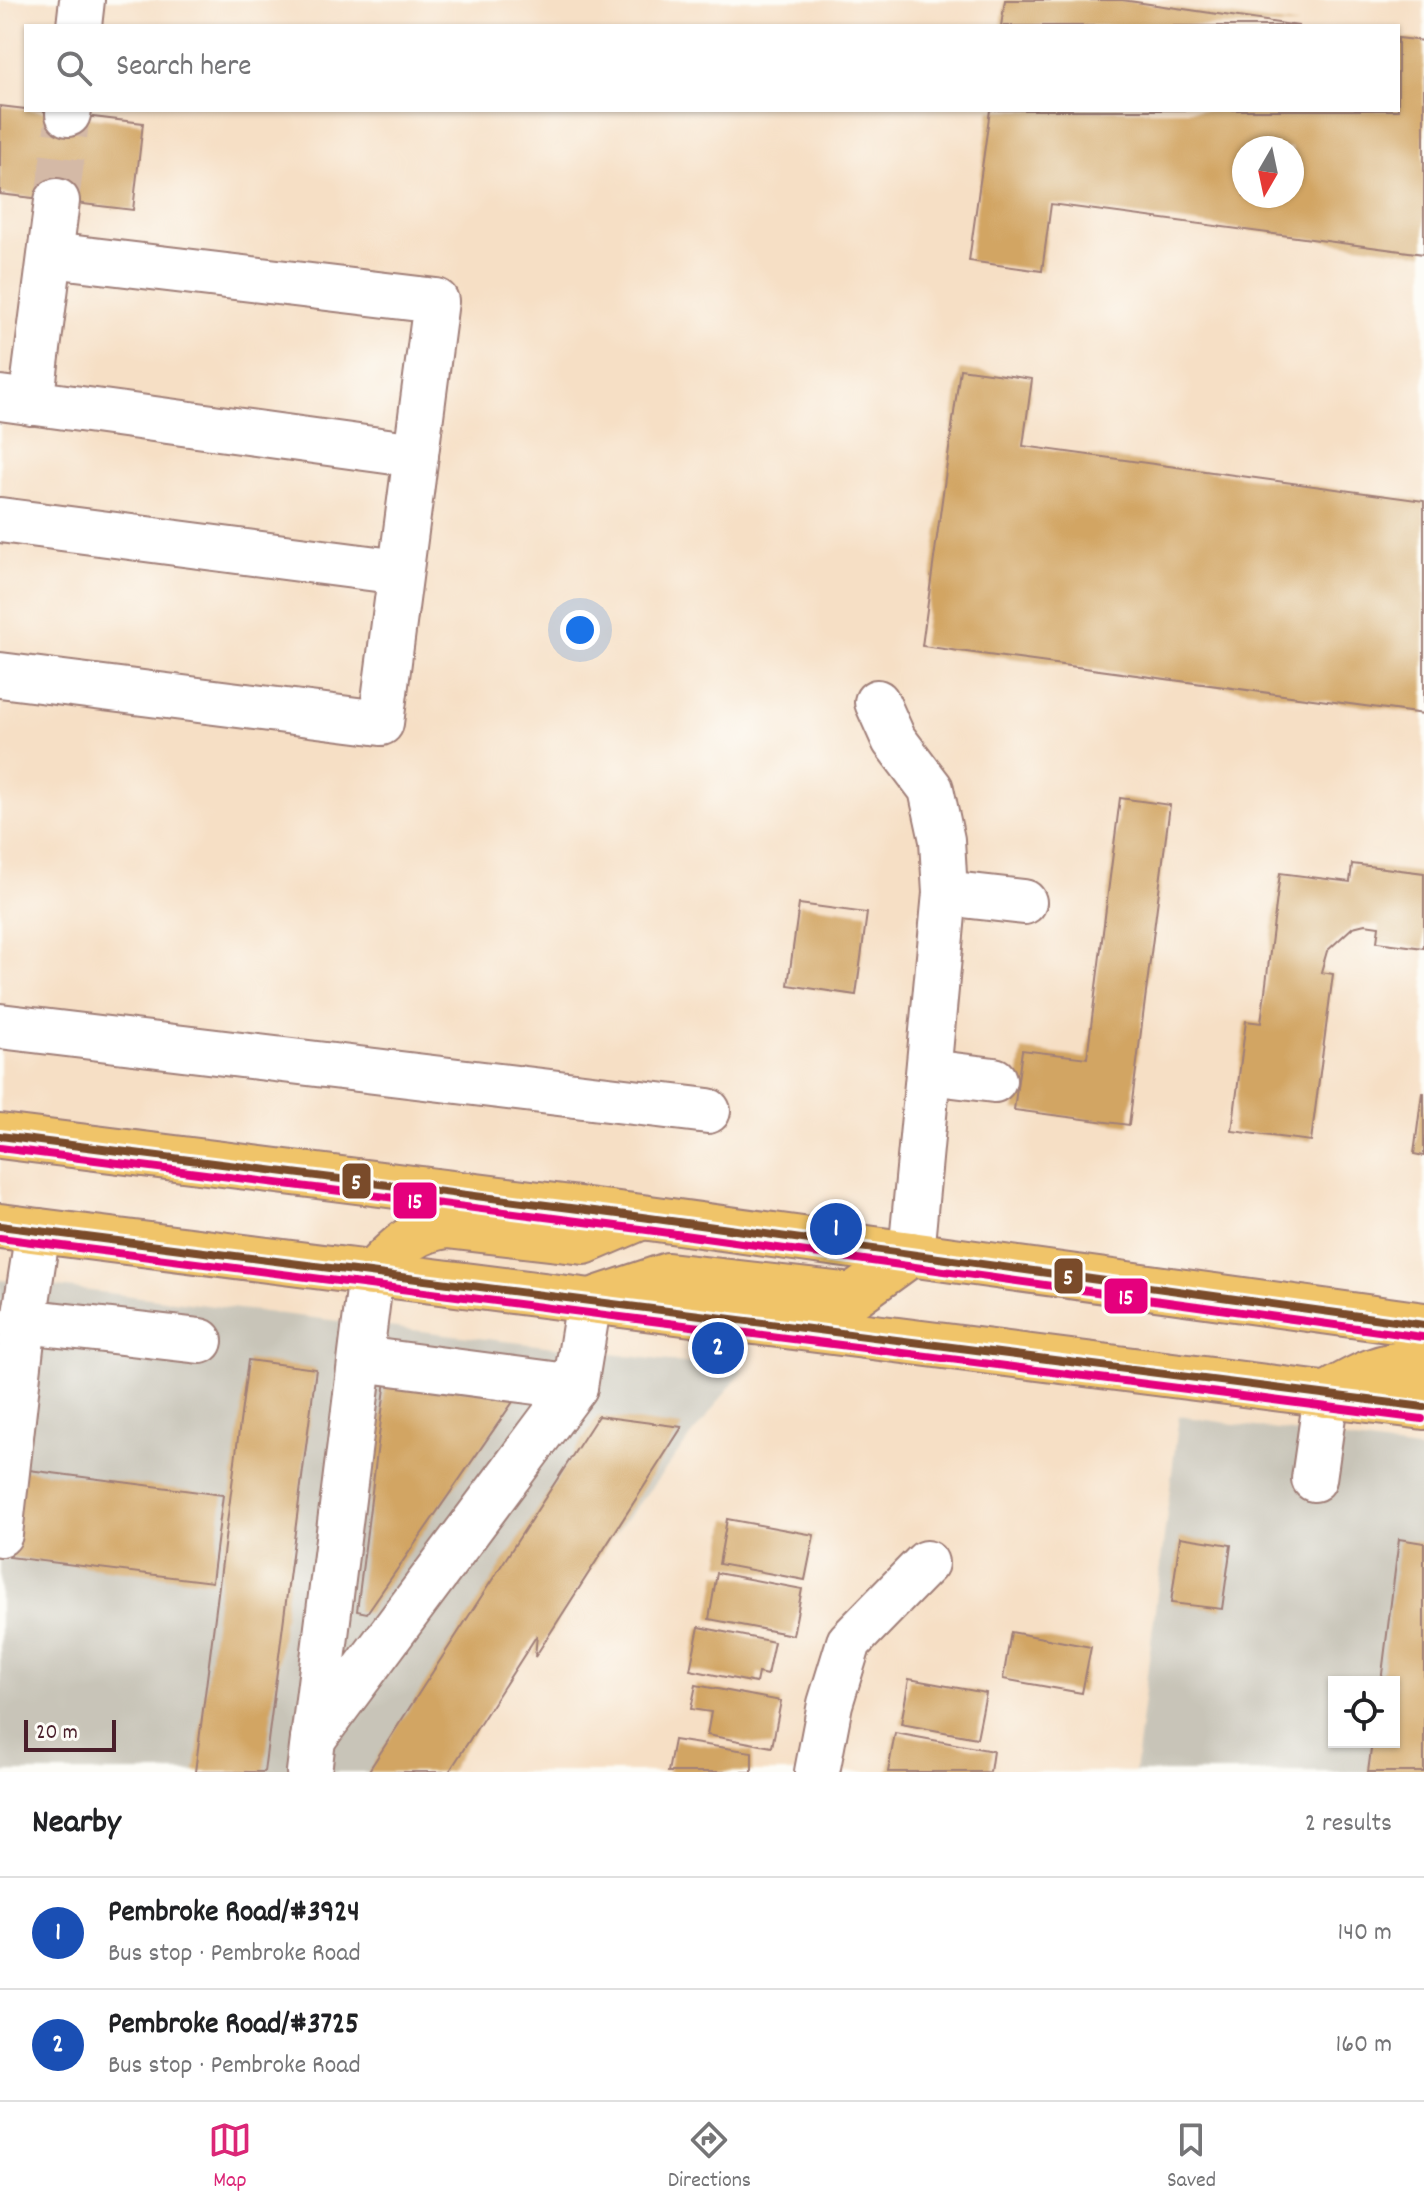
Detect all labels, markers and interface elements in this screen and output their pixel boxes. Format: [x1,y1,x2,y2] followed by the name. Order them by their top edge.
[24,24,1400,112] search box
[52,46,96,90] icon: search
[116,47,252,90] text: Search here
[1232,136,1304,208] north arrow
[560,610,600,650] your location
[341,1162,372,1200] line badge: 5
[351,1169,361,1200] text: 5
[392,1181,438,1220] line badge: 15
[407,1188,423,1219] text: 15
[810,1199,862,1259] pin: 1
[1053,1257,1084,1295] line badge: 5
[1063,1264,1073,1295] text: 5
[1103,1277,1149,1315] line badge: 15
[1118,1284,1134,1315] text: 15
[692,1318,744,1378] pin: 2
[1328,1676,1400,1748] map controls
[1328,1676,1400,1748] button: locate
[24,1716,116,1752] scale bar
[36,1718,78,1749] text: 20 m
[32,1800,121,1849] text: Nearby
[1305,1806,1392,1843] text: 2 results
[108,1893,360,1936] text: Pembroke Road/#3924
[55,1915,61,1952] text: 1
[1338,1915,1392,1952] text: 140 m
[108,1936,361,1973] text: Bus stop · Pembroke Road
[108,2005,359,2048] text: Pembroke Road/#3725
[52,2027,64,2064] text: 2
[1336,2027,1392,2064] text: 160 m
[108,2048,361,2085] text: Bus stop · Pembroke Road
[208,2118,252,2197] tab: Map
[668,2118,751,2197] tab: Directions
[1167,2118,1216,2197] tab: Saved

